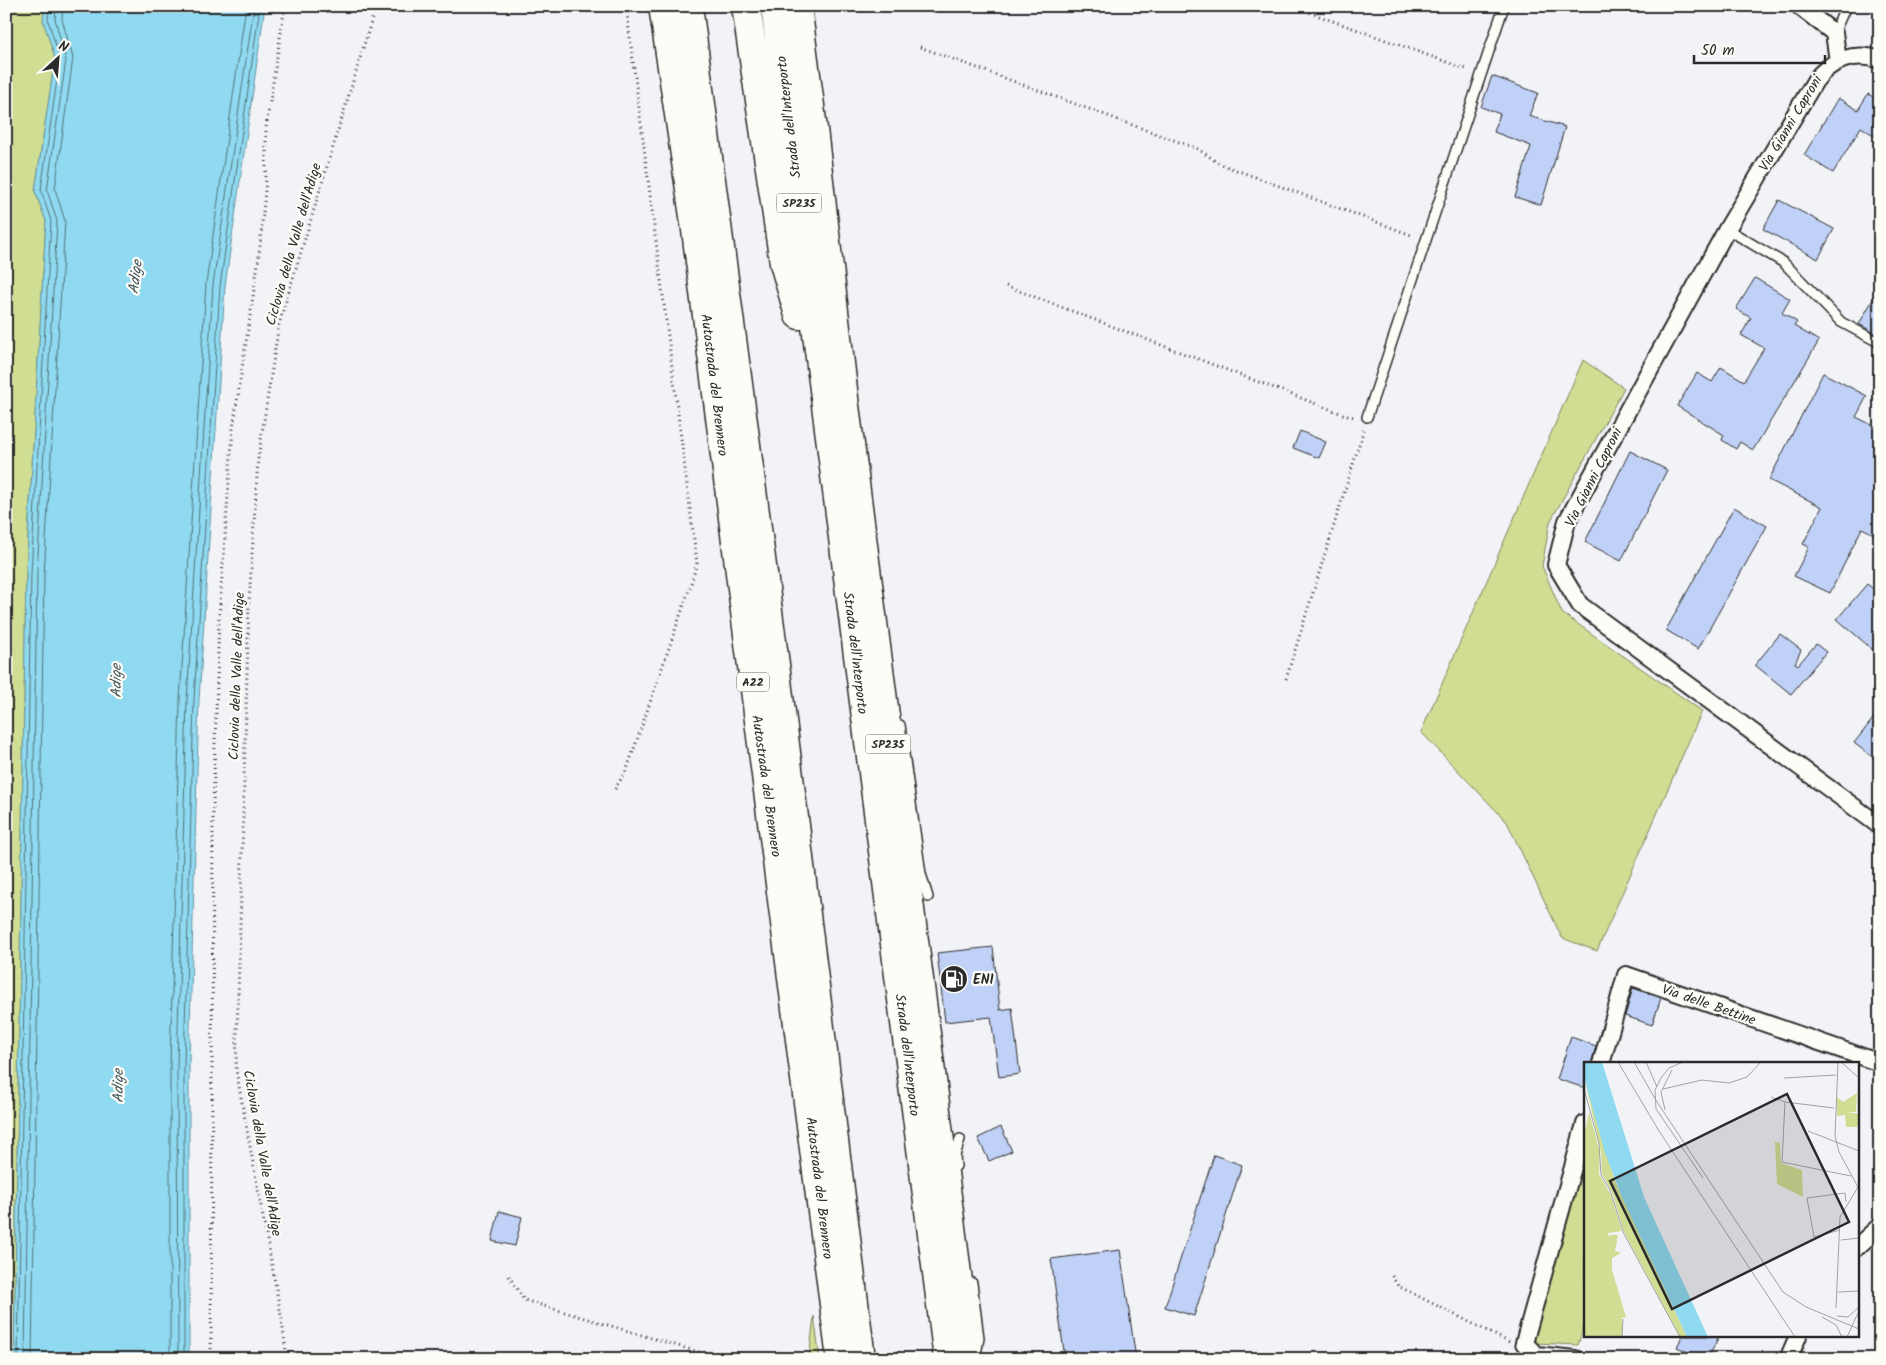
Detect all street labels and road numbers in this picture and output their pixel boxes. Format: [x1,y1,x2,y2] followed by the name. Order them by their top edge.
[771,55,807,179] street label: Strada dell'Interporto
[1753,71,1829,176] street label: Via Gianni Caproni
[260,160,328,328] street label: Ciclovia della Valle dell'Adige
[776,194,822,212] road number: SP235
[694,313,734,457] street label: Autostrada del Brennero
[1559,423,1629,531] street label: Via Gianni Caproni
[223,591,251,760] street label: Ciclovia della Valle dell'Adige
[837,591,873,715] street label: Strada dell'Interporto
[737,672,769,692] road number: A22
[745,714,787,859] street label: Autostrada del Brennero
[866,734,910,754] road number: SP235
[1659,979,1759,1032] street label: Via delle Bettine
[889,993,925,1117] street label: Strada dell'Interporto
[237,1068,288,1239] street label: Ciclovia della Valle dell'Adige
[799,1116,839,1260] street label: Autostrada del Brennero

